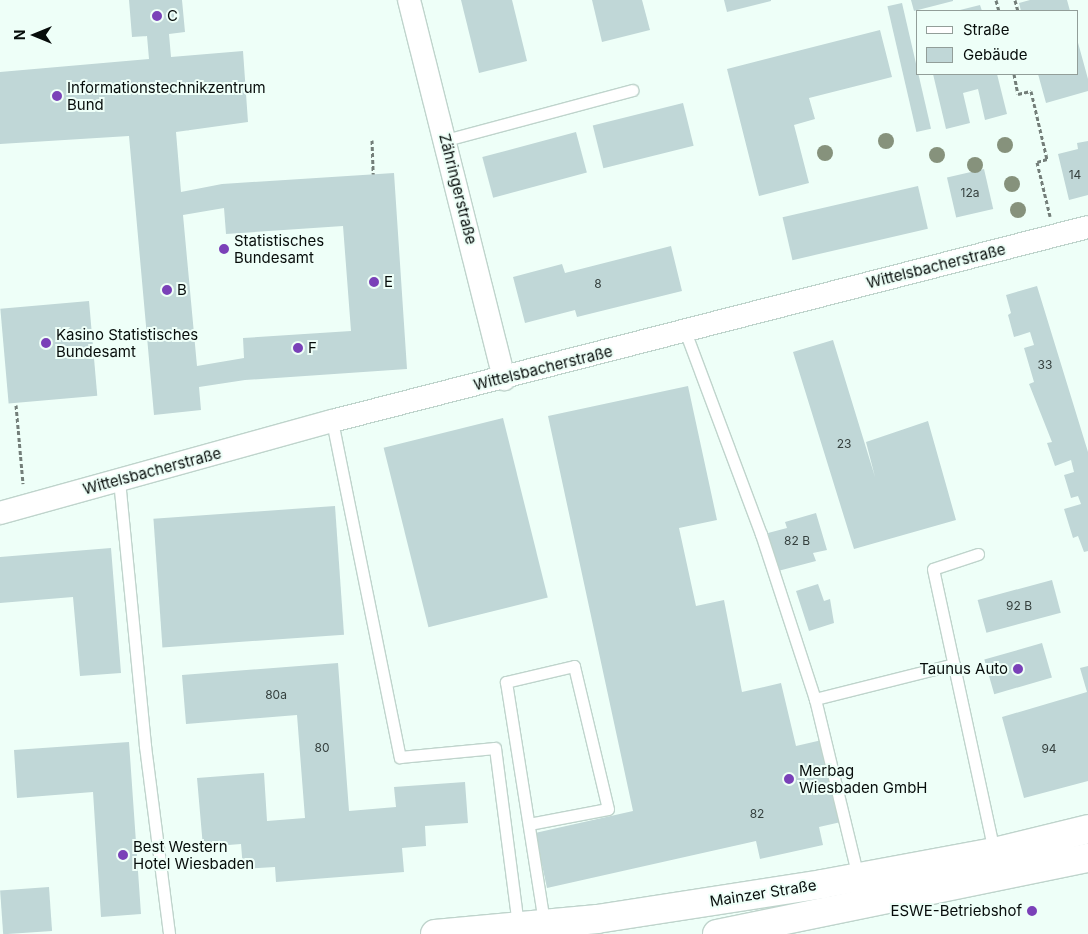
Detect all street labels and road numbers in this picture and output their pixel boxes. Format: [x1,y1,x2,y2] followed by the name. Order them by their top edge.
[436,132,480,246] street label: Zähringerstraße
[865,240,1007,292] street label: Wittelsbacherstraße
[472,342,614,394] street label: Wittelsbacherstraße
[81,444,223,498] street label: Wittelsbacherstraße
[708,876,818,910] street label: Mainzer Straße

